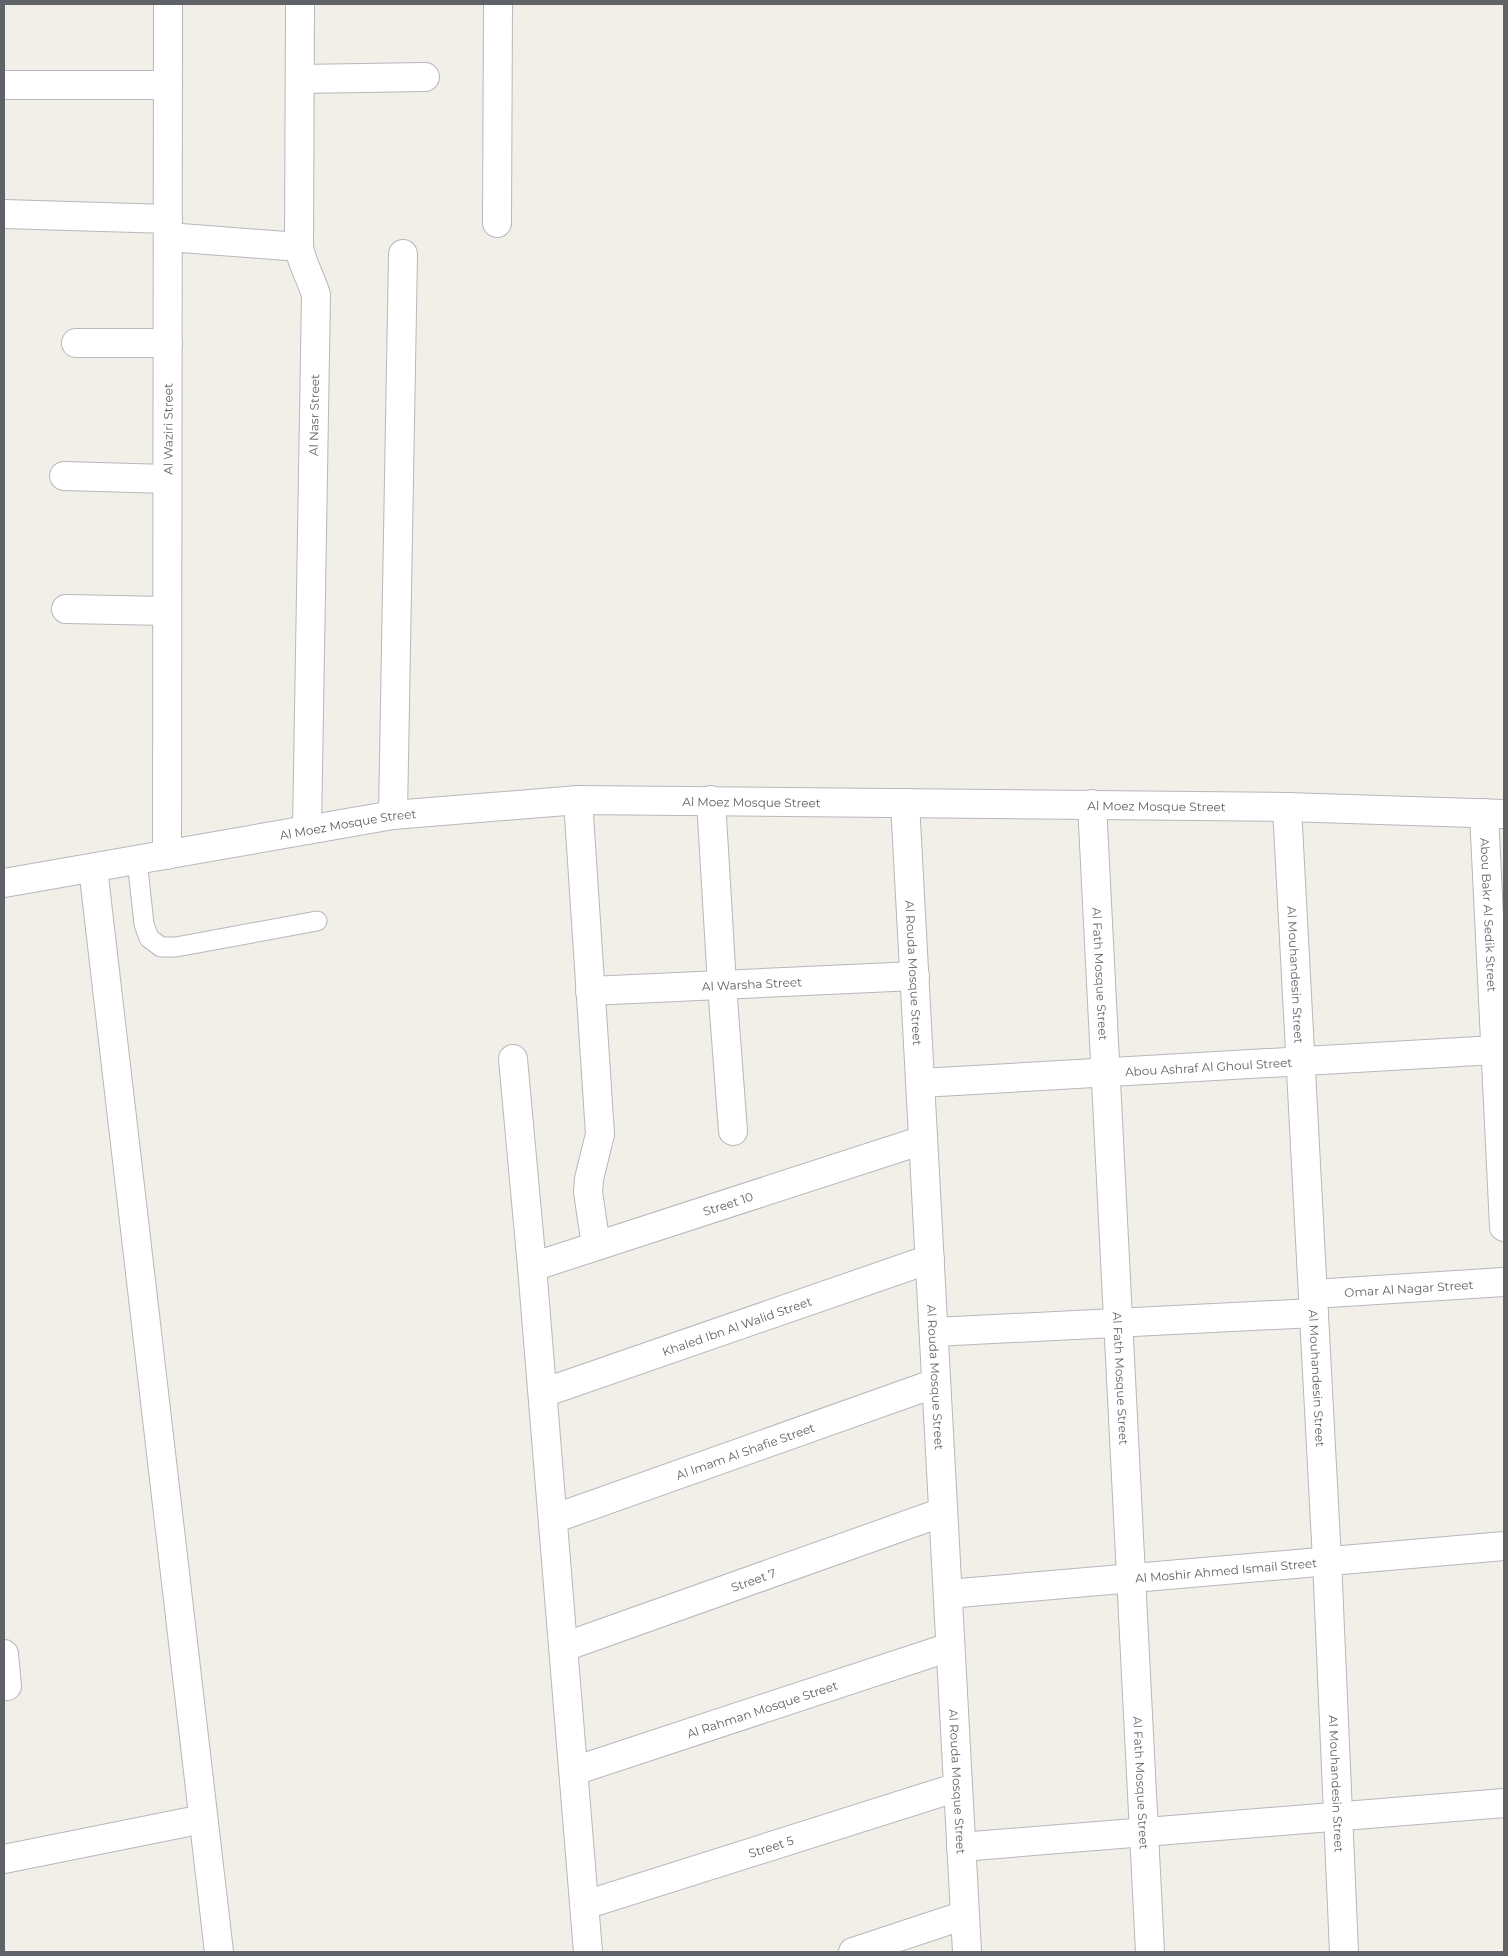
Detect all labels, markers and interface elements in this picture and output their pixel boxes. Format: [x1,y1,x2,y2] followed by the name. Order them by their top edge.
[306,374,322,456] street label: Al Nasr Street
[160,383,175,475] street label: Al Waziri Street
[682,794,821,810] street label: Al Moez Mosque Street
[1087,798,1226,814] street label: Al Moez Mosque Street
[278,806,417,842] street label: Al Moez Mosque Street
[1478,837,1500,992] street label: Abou Bakr Al Sedik Street
[903,900,926,1046] street label: Al Rouda Mosque Street
[1285,906,1307,1044] street label: Al Mouhandesin Street
[1090,907,1111,1041] street label: Al Fath Mosque Street
[701,974,802,993] street label: Al Warsha Street
[1125,1054,1293,1079] street label: Abou Ashraf Al Ghoul Street
[701,1188,755,1218] street label: Street 10
[1344,1276,1474,1300] street label: Omar Al Nagar Street
[660,1293,814,1359] street label: Khaled Ibn Al Walid Street
[925,1304,947,1450] street label: Al Rouda Mosque Street
[1306,1309,1328,1447] street label: Al Mouhandesin Street
[1110,1311,1132,1445] street label: Al Fath Mosque Street
[674,1419,817,1482] street label: Al Imam Al Shafie Street
[1134,1555,1318,1585] street label: Al Moshir Ahmed Ismail Street
[729,1565,778,1594] street label: Street 7
[685,1677,839,1741] street label: Al Rahman Mosque Street
[946,1709,969,1855] street label: Al Rouda Mosque Street
[1326,1715,1347,1853] street label: Al Mouhandesin Street
[1131,1716,1152,1850] street label: Al Fath Mosque Street
[747,1832,795,1860] street label: Street 5

